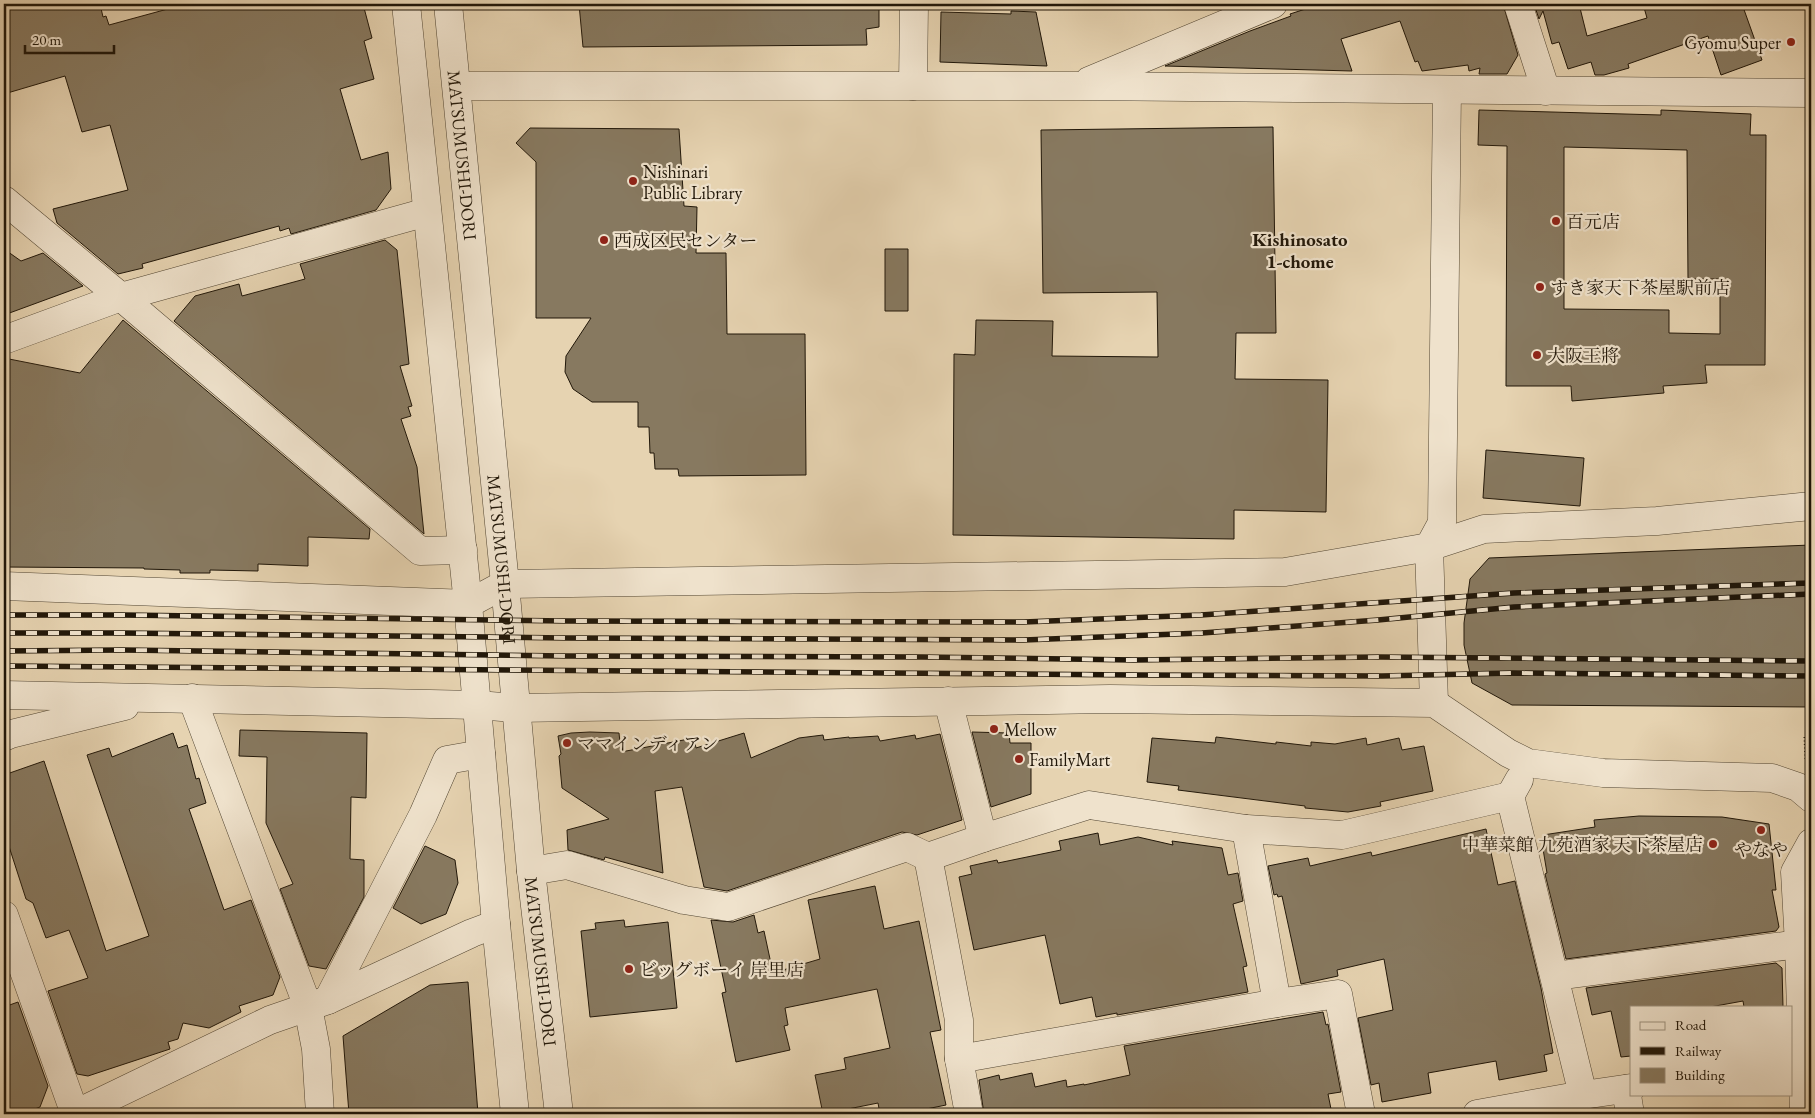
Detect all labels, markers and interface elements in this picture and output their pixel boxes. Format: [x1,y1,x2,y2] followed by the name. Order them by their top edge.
[25,22,114,54] scale bar
[32,30,61,49] text: 20 m
[1684,31,1781,54] place label: Gyomu Super
[1785,36,1797,48] marker: Gyomu Super
[443,69,483,241] street label: MATSUMUSHI-DORI
[643,160,742,204] place label: Nishinari Public Library
[627,175,639,187] marker: Nishinari Public Library
[1566,210,1620,233] place label: 百元店
[1550,215,1562,227] marker: 百元店
[1252,227,1348,274] district label: Kishinosato 1-chome
[614,229,757,252] place label: 西成区民センター
[598,234,610,246] marker: 西成区民センター
[1550,276,1730,299] place label: すき家天下茶屋駅前店
[1534,281,1546,293] marker: すき家天下茶屋駅前店
[1547,344,1619,367] place label: 大阪王將
[1531,349,1543,361] marker: 大阪王將
[483,473,522,645] street label: MATSUMUSHI-DORI
[1004,718,1057,741] place label: Mellow
[988,723,1000,735] marker: Mellow
[577,732,718,755] place label: ママインディアン
[561,737,573,749] marker: ママインディアン
[1029,748,1111,771] place label: FamilyMart
[1013,753,1025,765] marker: FamilyMart
[1755,824,1767,836] marker: やなや
[1462,833,1703,856] place label: 中華菜館 九苑酒家 天下茶屋店
[1707,838,1719,850] marker: 中華菜館 九苑酒家 天下茶屋店
[1734,838,1788,861] place label: やなや
[520,875,563,1047] street label: MATSUMUSHI-DORI
[639,958,804,981] place label: ビッグボーイ 岸里店
[623,963,635,975] marker: ビッグボーイ 岸里店
[1630,1006,1792,1096] legend
[1675,1015,1707,1034] text: Road
[1675,1041,1722,1060] text: Railway
[1675,1065,1725,1084] text: Building

